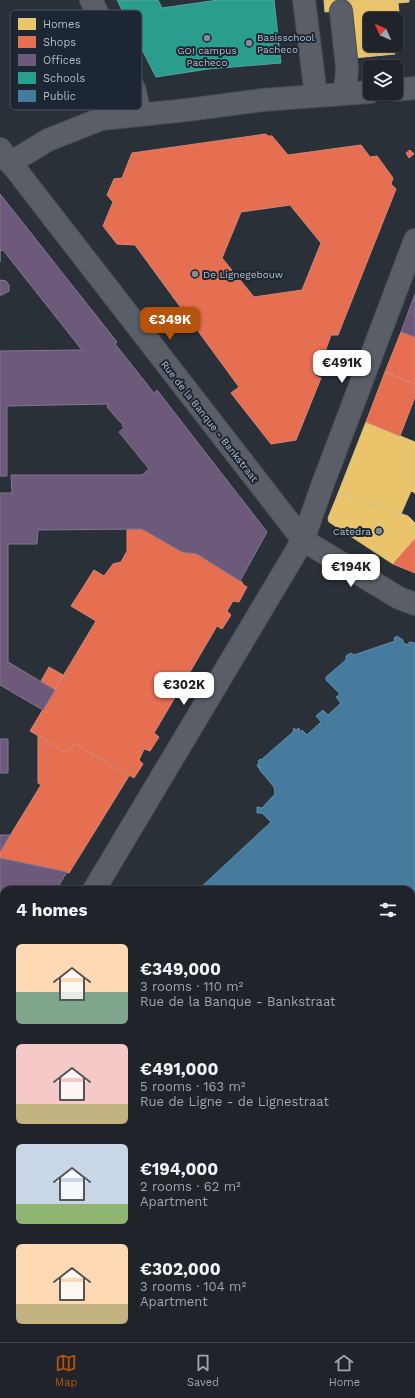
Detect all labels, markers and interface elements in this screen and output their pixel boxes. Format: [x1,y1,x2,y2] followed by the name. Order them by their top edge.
[10,10,142,110] legend
[363,12,403,52] north arrow
[363,12,403,100] map controls
[43,18,80,31] text: Homes
[257,32,315,55] place label: Basisschool Pacheco
[202,33,212,43] marker: GO! campus Pacheco
[43,36,76,49] text: Shops
[244,38,254,48] marker: Basisschool Pacheco
[177,45,237,68] place label: GO! campus Pacheco
[43,54,81,67] text: Offices
[363,60,403,100] button: layers
[43,72,86,85] text: Schools
[43,90,76,103] text: Public
[190,269,200,279] marker: De Lignegebouw
[203,269,284,280] place label: De Lignegebouw
[142,307,198,341] pin: €349K
[149,312,191,327] text: €349K
[314,350,370,384] pin: €491K
[322,355,362,370] text: €491K
[159,359,261,485] street label: Rue de la Banque - Bankstraat
[333,526,371,537] place label: Catedra
[374,526,384,536] marker: Catedra
[323,554,379,588] pin: €194K
[331,559,371,574] text: €194K
[156,672,212,706] pin: €302K
[163,677,205,692] text: €302K
[377,899,399,921] icon: filters
[16,900,87,920] text: 4 homes
[140,959,221,979] text: €349,000
[48,960,96,1008] icon: home
[140,979,243,994] text: 3 rooms · 110 m²
[140,994,336,1009] text: Rue de la Banque - Bankstraat
[140,1059,218,1079] text: €491,000
[48,1060,96,1108] icon: home
[140,1079,246,1094] text: 5 rooms · 163 m²
[140,1094,329,1109] text: Rue de Ligne - de Lignestraat
[140,1159,218,1179] text: €194,000
[48,1160,96,1208] icon: home
[140,1179,241,1194] text: 2 rooms · 62 m²
[140,1194,208,1209] text: Apartment
[140,1259,221,1279] text: €302,000
[48,1260,96,1308] icon: home
[140,1279,246,1294] text: 3 rooms · 104 m²
[140,1294,208,1309] text: Apartment
[55,1352,77,1389] tab: Map
[187,1352,219,1389] tab: Saved
[329,1352,360,1389] tab: Home

